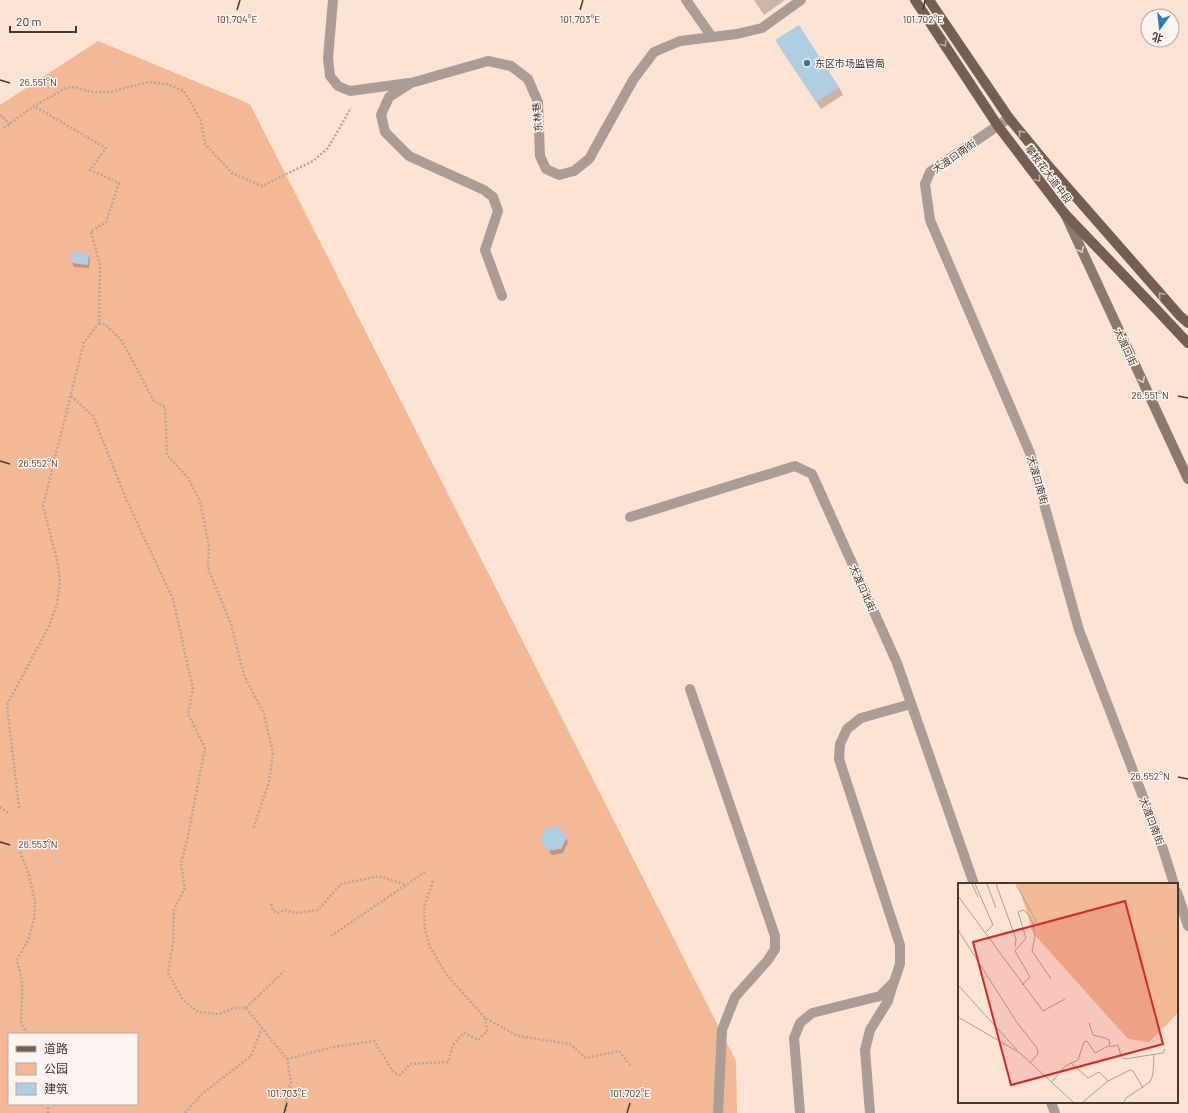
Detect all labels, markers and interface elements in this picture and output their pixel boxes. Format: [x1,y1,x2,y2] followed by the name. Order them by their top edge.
[10,8,76,34] scale bar
[1140,8,1180,48] north arrow
[217,13,257,25] text: 101.704°E
[560,13,600,25] text: 101.703°E
[903,13,943,25] text: 101.702°E
[16,14,42,28] text: 20 m
[1150,30,1164,46] text: 北
[939,40,947,47] one-way arrow
[815,57,885,69] place label: 东区市场监管局
[802,58,812,68] marker: 东区市场监管局
[19,76,57,88] text: 26.551°N
[530,102,544,132] street label: 东林巷
[1019,130,1026,137] one-way arrow
[930,137,978,175] street label: 大渡口南街
[1023,142,1075,206] street label: 攀枝花大道中段
[1034,175,1041,182] one-way arrow
[1076,245,1084,253] one-way arrow
[1159,292,1166,299] one-way arrow
[1112,326,1140,368] street label: 大渡口街
[1137,376,1145,384] one-way arrow
[1131,389,1169,401] text: 26.551°N
[1025,454,1051,506] street label: 大渡口南街
[18,457,58,469] text: 26.552°N
[847,563,879,613] street label: 大渡口北街
[1130,770,1170,782] text: 26.552°N
[1137,796,1167,846] street label: 大渡口南街
[18,838,58,850] text: 26.553°N
[958,883,1178,1103] inset map
[8,1033,138,1105] legend
[44,1041,68,1055] text: 道路
[44,1061,68,1075] text: 公园
[44,1081,68,1095] text: 建筑
[267,1087,307,1099] text: 101.703°E
[610,1087,650,1099] text: 101.702°E

